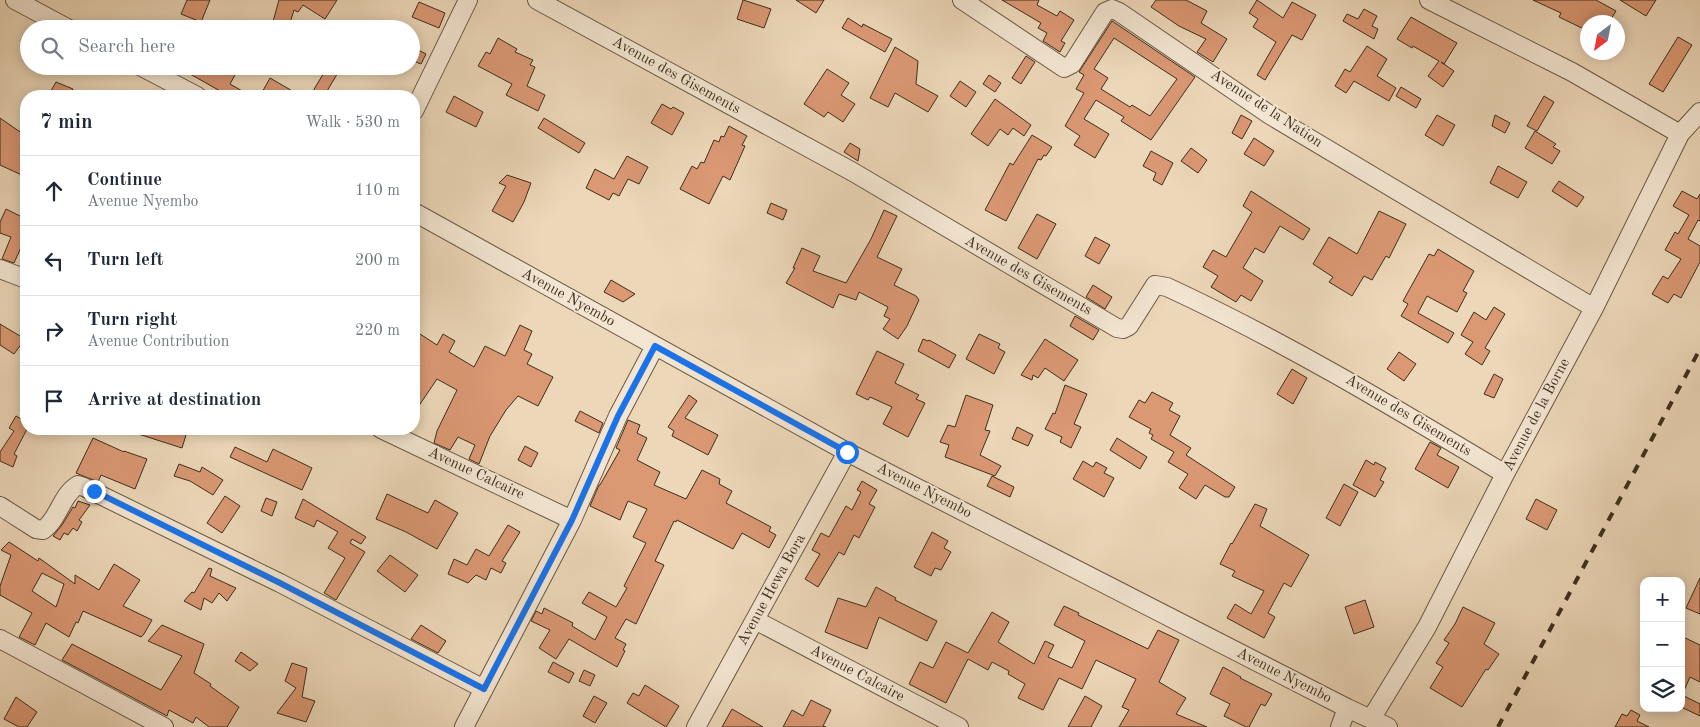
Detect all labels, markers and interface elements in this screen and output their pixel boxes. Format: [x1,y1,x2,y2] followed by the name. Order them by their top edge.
[1580,15,1625,60] north arrow
[20,20,420,75] search box
[38,34,66,62] icon: search
[609,34,743,118] street label: Avenue des Gisements
[78,38,175,57] text: Search here
[1207,67,1325,151] street label: Avenue de la Nation
[40,112,93,133] text: 7 min
[305,115,400,131] text: Walk · 530 m
[87,171,162,190] text: Continue
[40,177,68,205] icon: ahead
[355,183,400,199] text: 110 m
[87,194,199,210] text: Avenue Nyembo
[962,233,1094,319] street label: Avenue des Gisements
[40,247,68,275] icon: left
[87,251,164,270] text: Turn left
[355,253,400,269] text: 200 m
[519,266,617,330] street label: Avenue Nyembo
[87,311,177,330] text: Turn right
[40,317,68,345] icon: right
[355,323,400,339] text: 220 m
[87,334,229,350] text: Avenue Contribution
[1501,356,1573,474] street label: Avenue de la Borne
[1342,372,1474,460] street label: Avenue des Gisements
[40,387,68,415] icon: arrive
[87,391,261,410] text: Arrive at destination
[836,441,859,464] route start
[426,445,527,503] street label: Avenue Calcaire
[874,461,974,521] street label: Avenue Nyembo
[83,480,106,503] route end
[735,531,809,648] street label: Avenue Hewa Bora
[1640,577,1685,712] map controls
[1640,577,1685,622] button: +
[1640,622,1685,667] button: −
[807,643,907,705] street label: Avenue Calcaire
[1234,646,1334,706] street label: Avenue Nyembo
[1640,667,1685,712] button: layers

